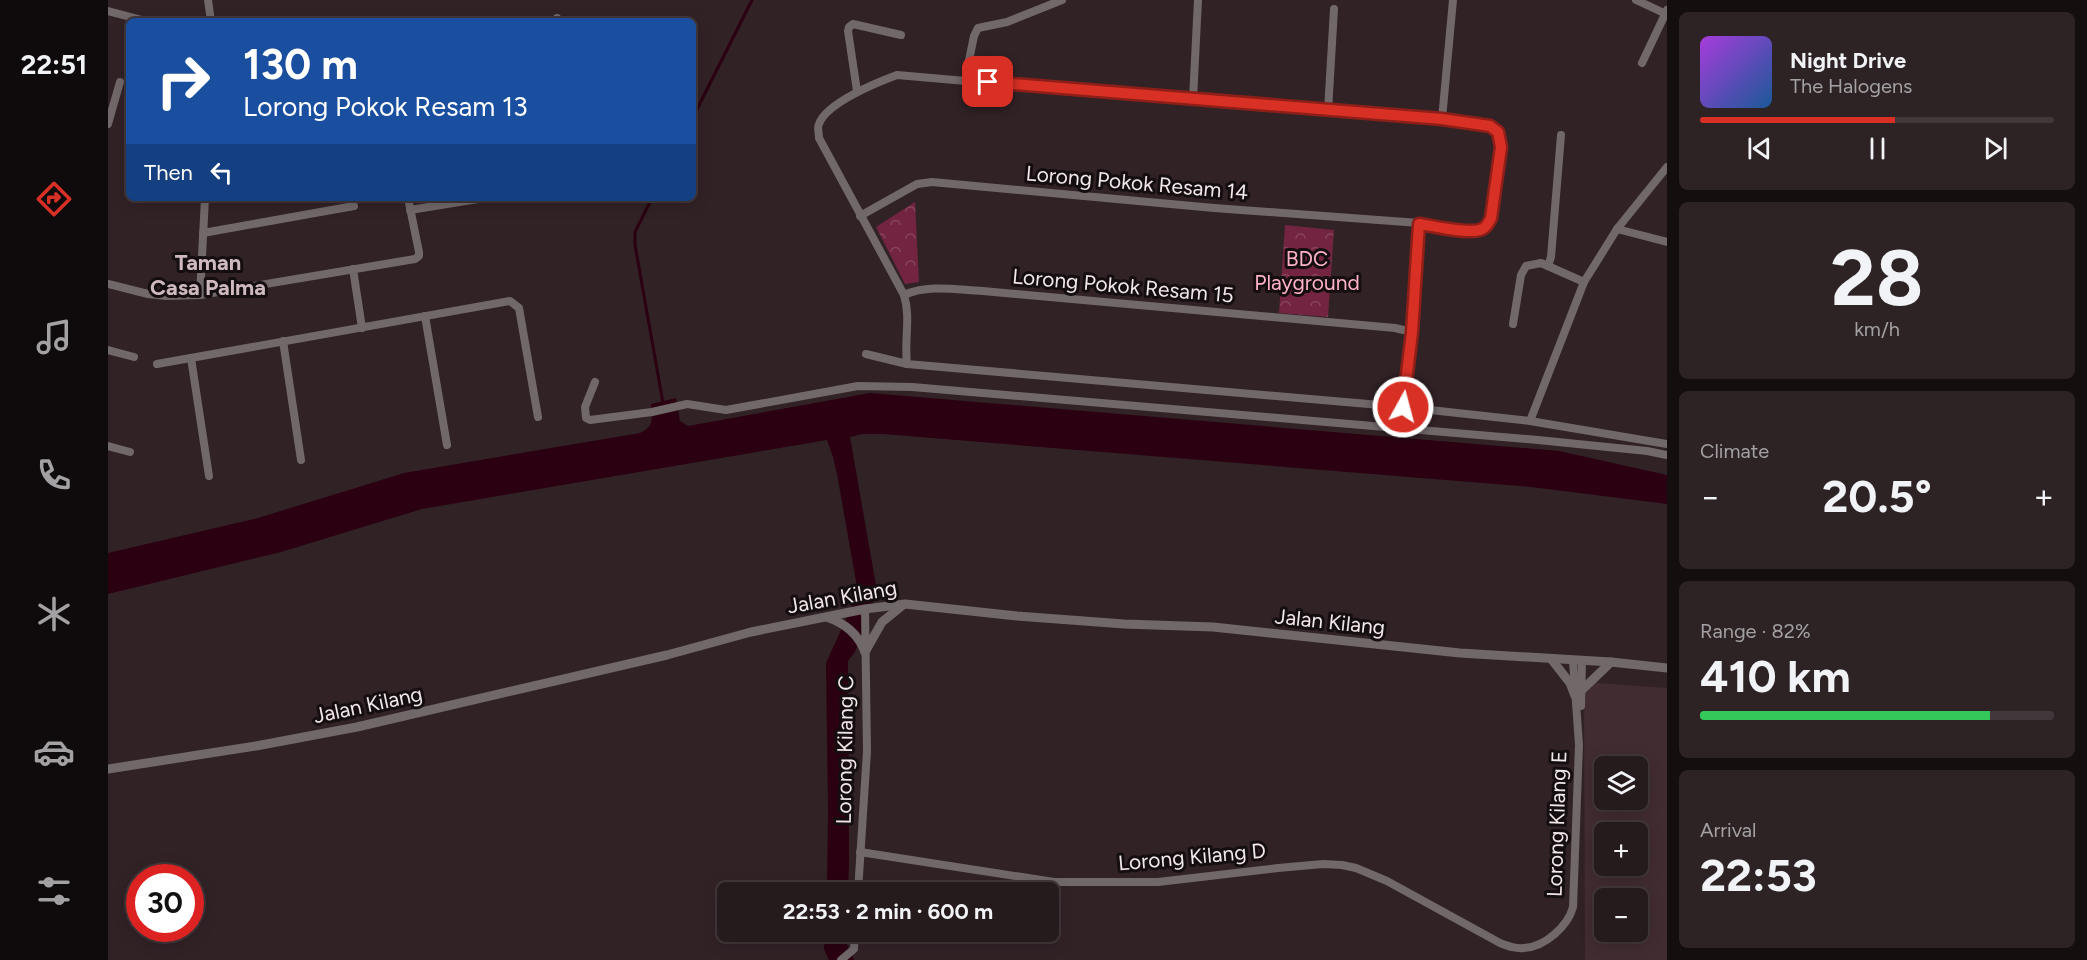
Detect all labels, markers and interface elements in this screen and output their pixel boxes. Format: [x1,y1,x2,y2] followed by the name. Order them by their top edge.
[243,39,358,90] text: 130 m
[144,42,222,120] icon: right
[1790,47,1906,74] text: Night Drive
[21,48,87,81] text: 22:51
[962,56,1013,107] pin
[971,65,1004,98] icon: arrive
[1790,74,1912,98] text: The Halogens
[243,90,528,123] text: Lorong Pokok Resam 13
[1743,132,1776,165] icon: previous
[1861,132,1894,165] icon: pause
[1979,132,2012,165] icon: next
[205,156,238,189] icon: left
[144,159,193,186] text: Then
[1025,160,1249,205] street label: Lorong Pokok Resam 14
[33,178,75,220] icon: directions
[1831,231,1923,325] text: 28
[1254,246,1360,295] park label: BDC Playground
[150,249,266,301] district label: Taman Casa Palma
[1011,263,1235,308] street label: Lorong Pokok Resam 15
[33,316,75,358] icon: music
[1854,317,1900,341] text: km/h
[1371,375,1435,439] position arrow
[1700,439,1769,463] text: Climate
[33,454,75,496] icon: phone
[1822,469,1932,523] text: 20.5°
[1700,477,1721,516] text: −
[2033,477,2054,516] text: +
[785,575,899,618] street label: Jalan Kilang
[33,593,75,635] icon: climate
[1274,603,1386,640] street label: Jalan Kilang
[1700,619,1811,643] text: Range · 82%
[1700,649,1851,703] text: 410 km
[831,675,858,825] street label: Lorong Kilang C
[311,681,425,728] street label: Jalan Kilang
[33,731,75,773] icon: car
[1541,750,1572,898] street label: Lorong Kilang E
[1594,756,1648,942] map controls
[1594,756,1648,810] button: layers
[1700,818,1756,842] text: Arrival
[1594,822,1648,876] button: +
[1117,838,1267,875] street label: Lorong Kilang D
[1700,848,1817,902] text: 22:53
[126,864,204,942] speed limit sign: 30
[33,870,75,912] icon: filters
[1594,888,1648,942] button: −
[783,898,993,925] text: 22:53 · 2 min · 600 m

